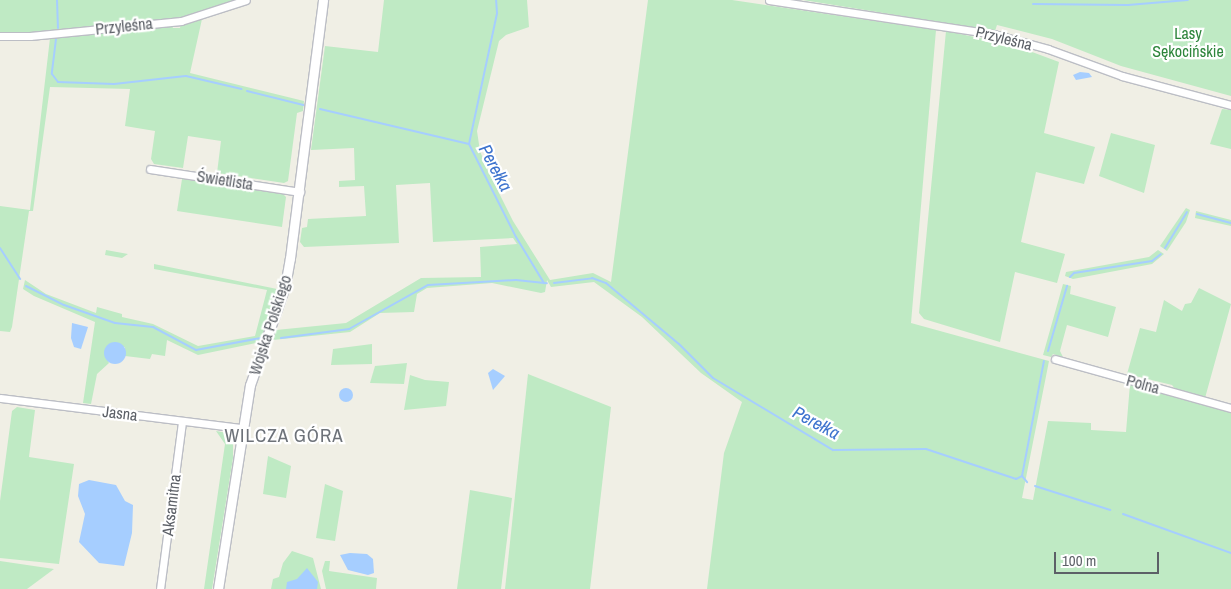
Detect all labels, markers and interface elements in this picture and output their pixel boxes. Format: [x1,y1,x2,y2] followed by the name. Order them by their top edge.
[94,13,154,39] street label: Przyleśna
[974,22,1034,54] street label: Przyleśna
[1152,23,1224,61] park label: Lasy Sękocińskie
[474,141,516,195] water label: Perełka
[195,166,255,194] street label: Świetlista
[245,273,295,377] street label: Wojska Polskiego
[1124,370,1162,398] street label: Polna
[101,401,139,425] street label: Jasna
[789,402,843,444] water label: Perełka
[223,425,345,447] district label: WILCZA GÓRA
[158,473,184,537] street label: Aksamitna
[1056,542,1161,574] scale bar
[1062,550,1096,571] text: 100 m

